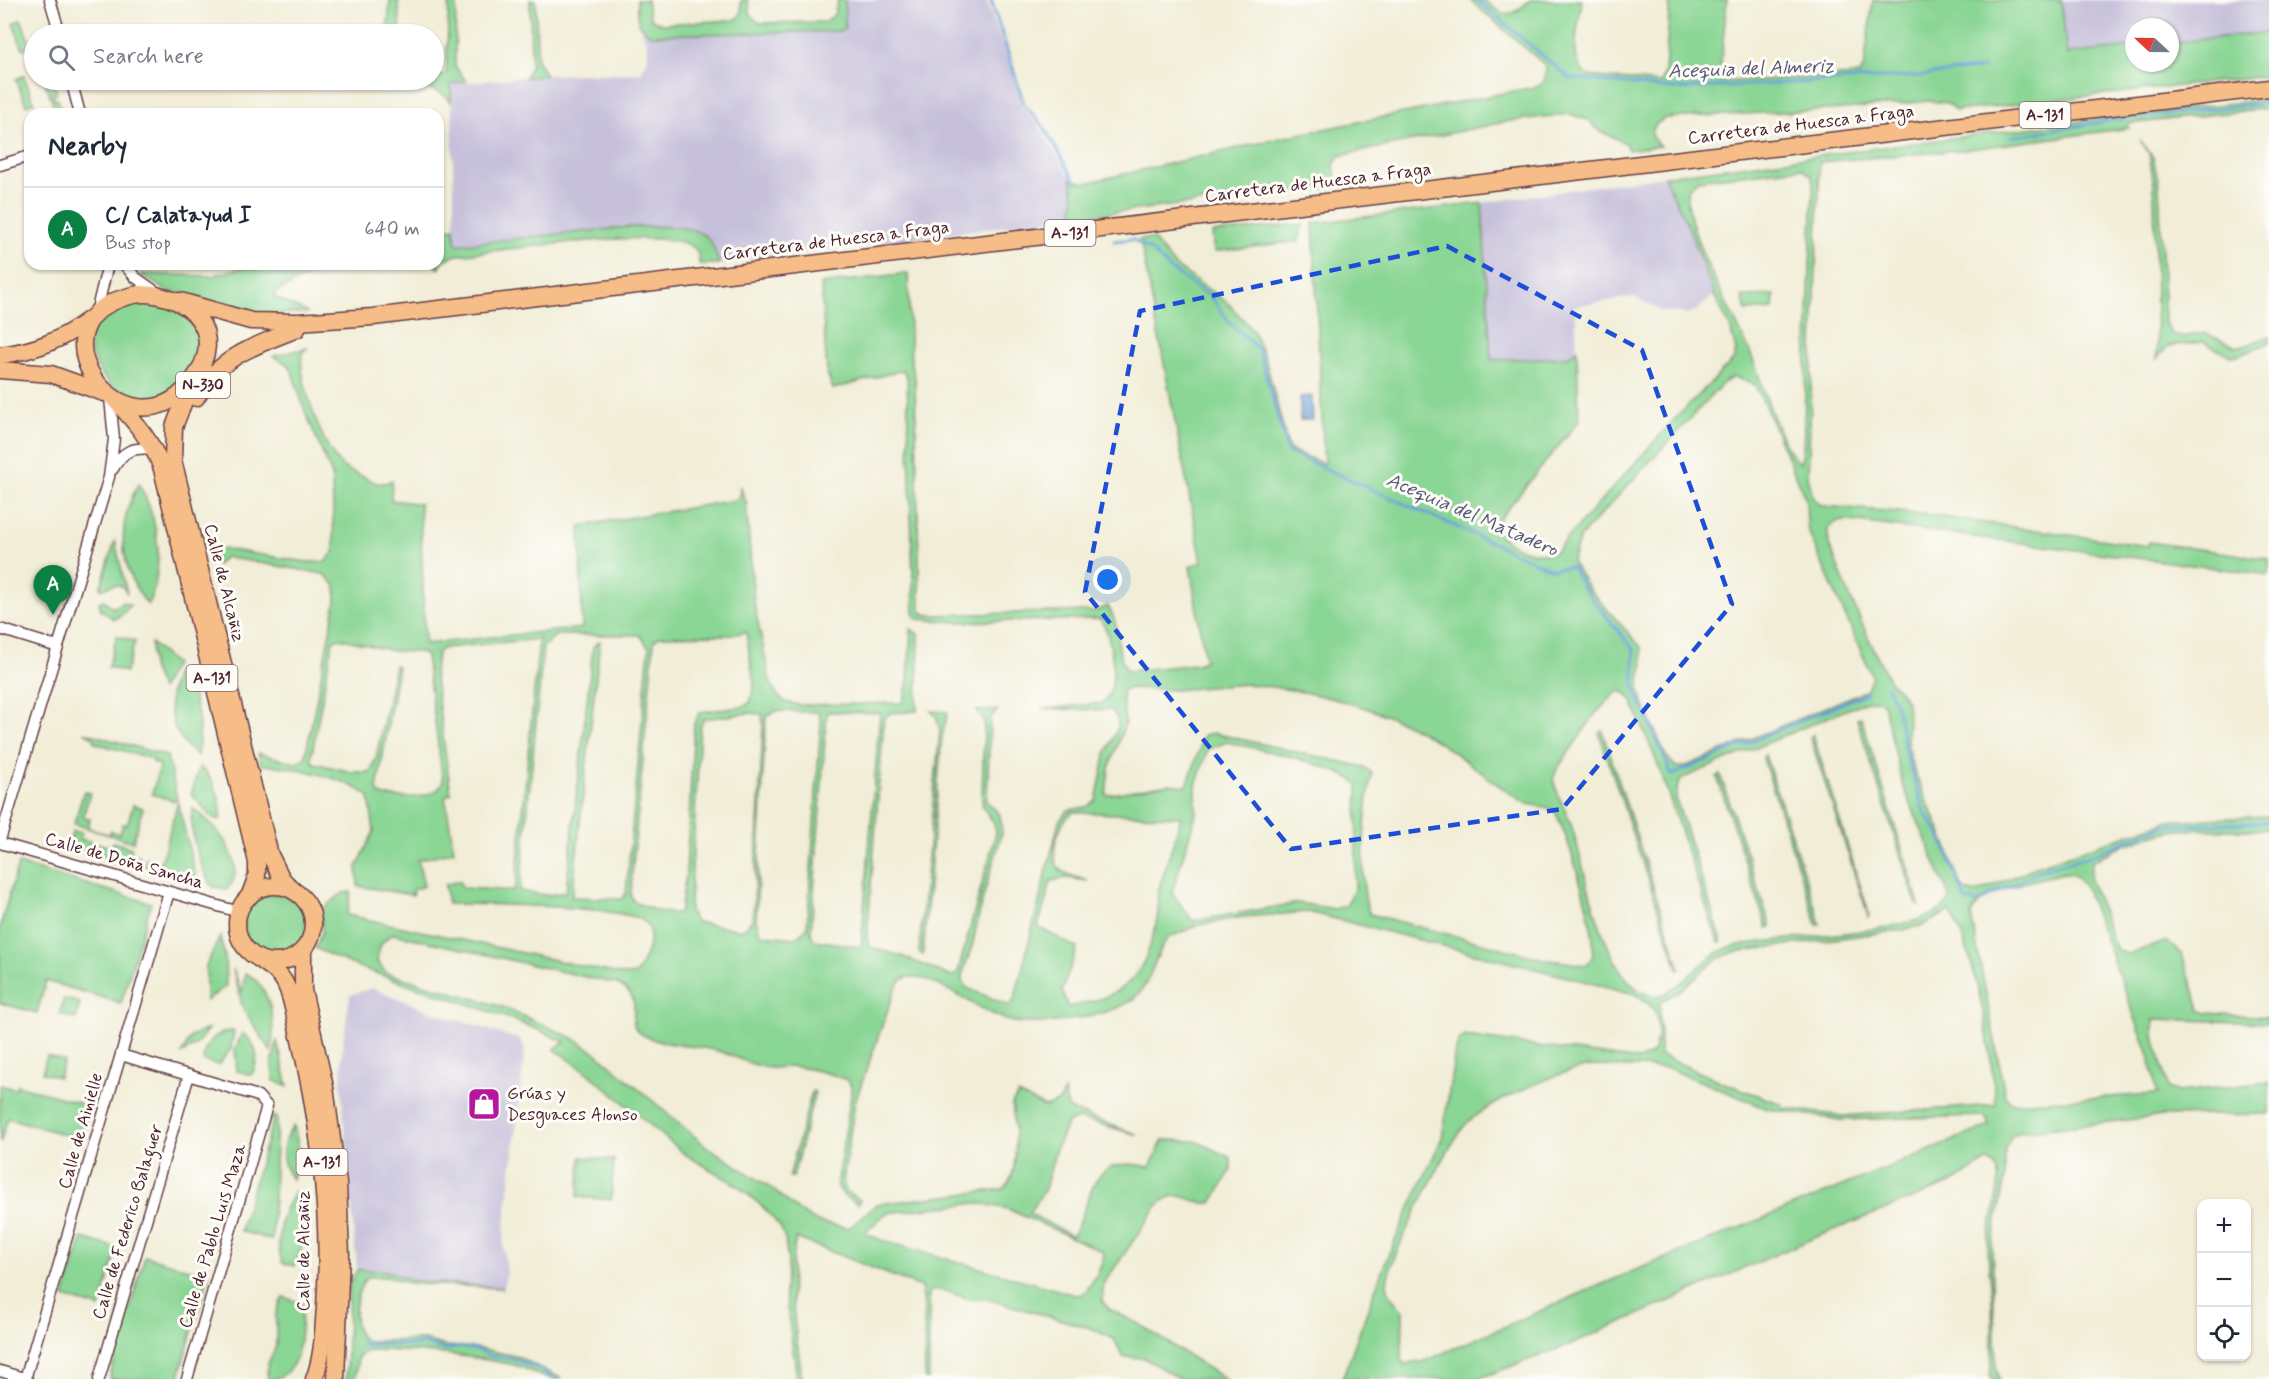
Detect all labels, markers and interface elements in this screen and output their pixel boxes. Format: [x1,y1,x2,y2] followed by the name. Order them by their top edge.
[2125,18,2179,72] north arrow
[24,24,444,90] search box
[45,41,78,74] icon: search
[93,43,204,71] text: Search here
[1667,53,1835,85] water label: Acequia del Almeriz
[1686,99,1916,152] street label: Carretera de Huesca a Fraga
[2020,102,2070,128] road number: A-131
[48,130,127,164] text: Nearby
[1203,157,1433,210] street label: Carretera de Huesca a Fraga
[105,202,252,230] text: C/ Calatayud I
[721,215,951,268] street label: Carretera de Huesca a Fraga
[61,216,74,243] text: A
[364,216,420,243] text: 640 m
[1044,220,1096,246] road number: A-131
[105,230,171,257] text: Bus stop
[176,372,230,398] road number: N-330
[1382,467,1563,564] water label: Acequia del Matadero
[198,521,250,645] street label: Calle de Alcañiz
[1093,565,1122,594] your location
[34,566,72,615] pin: A
[186,665,238,691] road number: A-131
[42,827,206,895] street label: Calle de Doña Sancha
[53,1070,109,1192] street label: Calle de Ainielle
[507,1082,638,1128] place label: Grúas y Desguaces Alonso
[466,1086,502,1122] shop icon: Grúas y Desguaces Alonso
[87,1121,171,1323] street label: Calle de Federico Balaguer
[173,1141,253,1331] street label: Calle de Pablo Luis Maza
[296,1149,348,1175] road number: A-131
[292,1190,316,1311] street label: Calle de Alcañiz
[2197,1199,2251,1361] map controls
[2197,1199,2251,1253] button: +
[2197,1253,2251,1307] button: −
[2197,1307,2251,1361] button: locate

